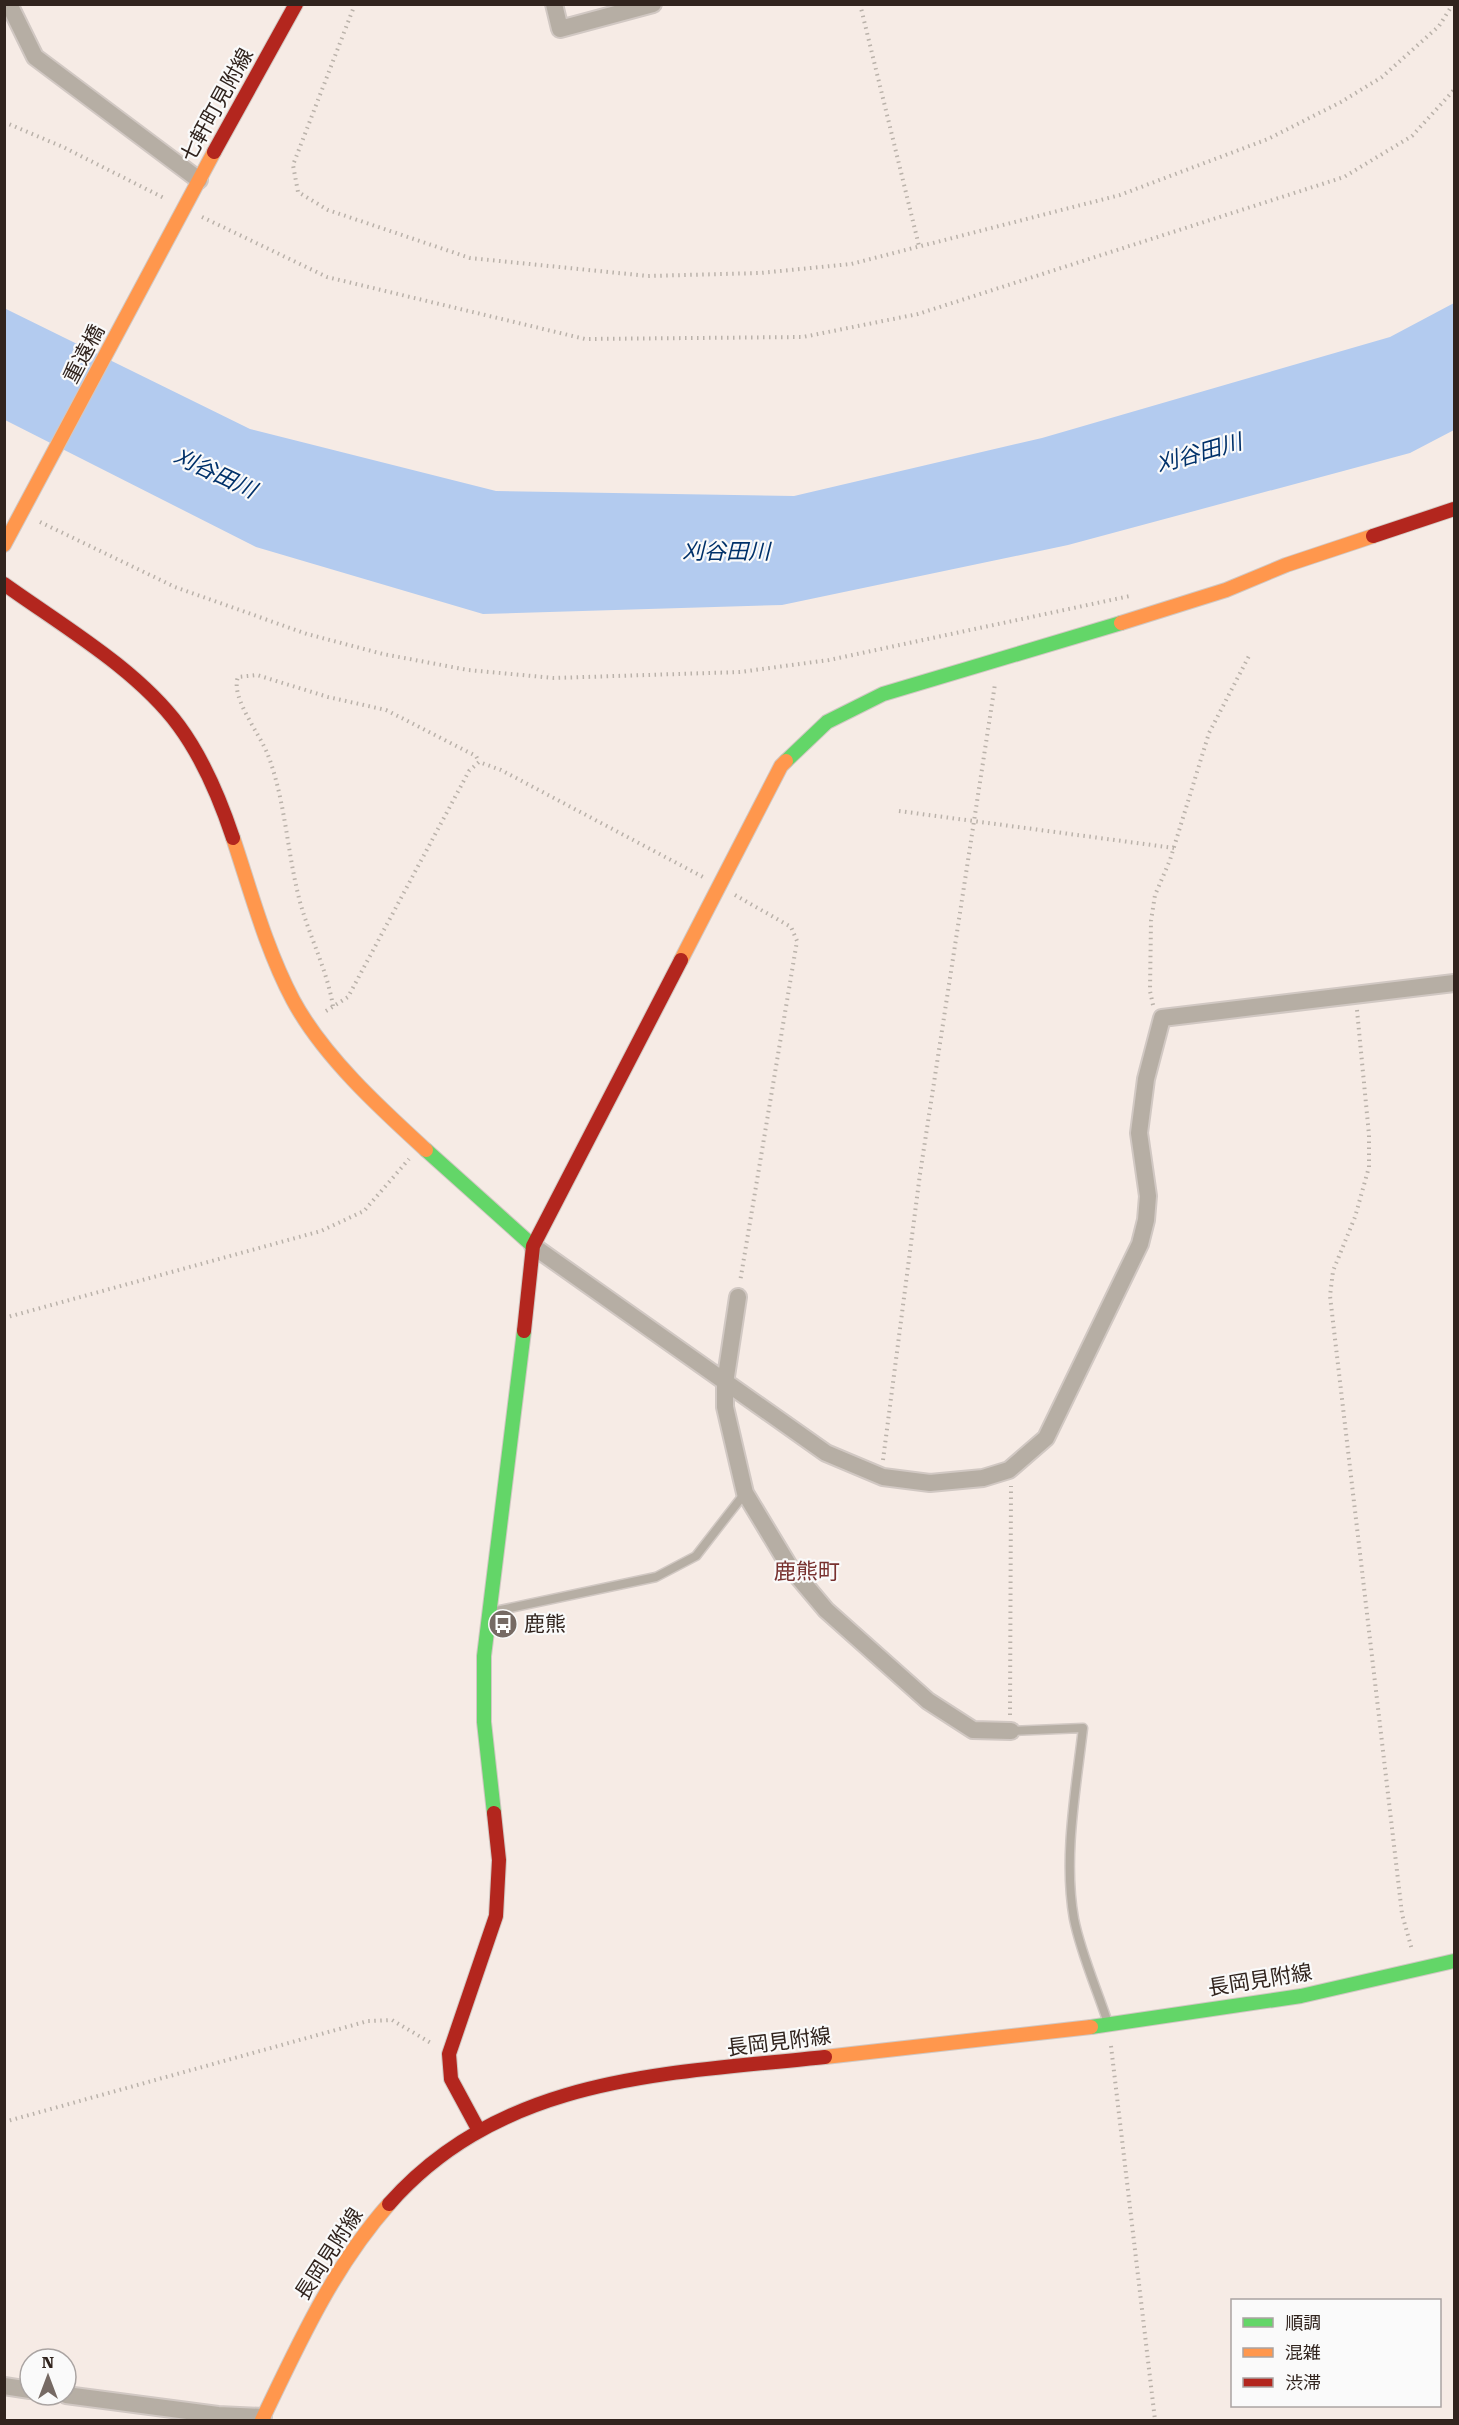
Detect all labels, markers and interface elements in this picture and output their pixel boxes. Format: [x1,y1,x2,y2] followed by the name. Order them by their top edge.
[176,44,258,166] street label: 七軒町見附線
[59,321,109,387] street label: 重遠橋
[1153,428,1247,477] water label: 刈谷田川
[170,443,262,504] water label: 刈谷田川
[682,539,772,564] water label: 刈谷田川
[774,1559,840,1584] district label: 鹿熊町
[487,1608,519,1640] bus stop icon: 鹿熊
[524,1612,566,1636] place label: 鹿熊
[1206,1960,1314,2000] street label: 長岡見附線
[725,2024,833,2060] street label: 長岡見附線
[290,2203,368,2305] street label: 長岡見附線
[1231,2299,1441,2407] legend
[1285,2312,1321,2333] text: 順調
[1285,2342,1321,2363] text: 混雑
[18,2347,78,2407] north arrow
[42,2353,54,2372] text: N
[1285,2372,1321,2393] text: 渋滞

